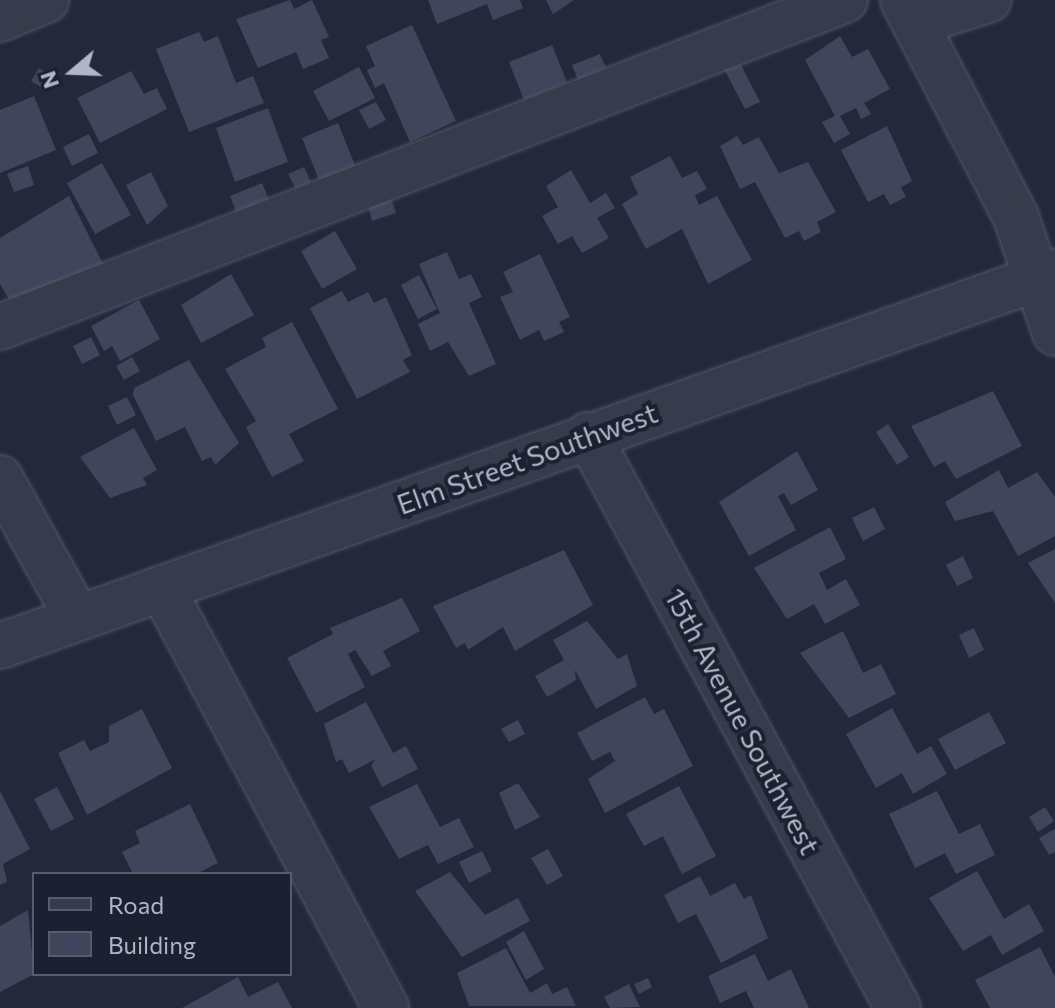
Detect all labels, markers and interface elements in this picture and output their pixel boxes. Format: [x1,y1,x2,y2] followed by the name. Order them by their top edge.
[32,32,112,112] north arrow
[33,68,64,92] text: N
[392,395,662,521] street label: Elm Street Southwest
[659,582,827,860] street label: 15th Avenue Southwest
[32,872,292,976] legend
[108,890,164,919] text: Road
[108,930,196,959] text: Building

